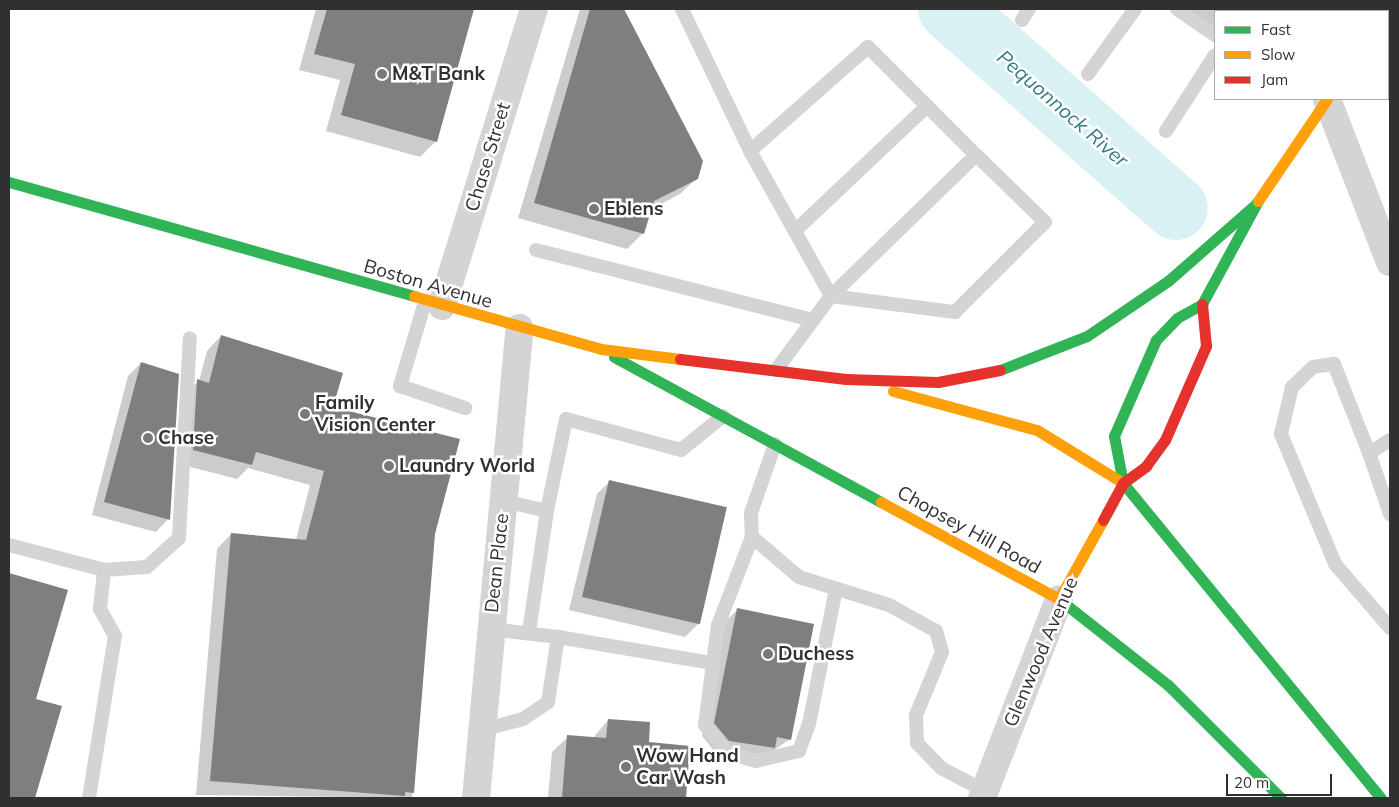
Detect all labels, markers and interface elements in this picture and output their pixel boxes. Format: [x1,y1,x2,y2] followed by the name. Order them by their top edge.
[1214,10,1389,100] legend
[1261,20,1291,39] text: Fast
[993,45,1133,171] water label: Pequonnock River
[1261,45,1295,64] text: Slow
[392,63,485,85] place label: M&T Bank
[376,68,388,80] marker: M&T Bank
[1261,70,1288,89] text: Jam
[461,100,515,214] street label: Chase Street
[604,198,663,220] place label: Eblens
[588,203,600,215] marker: Eblens
[361,255,495,313] street label: Boston Avenue
[315,392,435,436] place label: Family Vision Center
[299,408,311,420] marker: Family Vision Center
[158,427,214,449] place label: Chase
[142,432,154,444] marker: Chase
[399,455,535,477] place label: Laundry World
[383,460,395,472] marker: Laundry World
[893,481,1045,579] street label: Chopsey Hill Road
[480,512,514,614] street label: Dean Place
[999,574,1083,730] street label: Glenwood Avenue
[778,643,854,665] place label: Duchess
[762,648,774,660] marker: Duchess
[636,745,739,789] place label: Wow Hand Car Wash
[620,761,632,773] marker: Wow Hand Car Wash
[1229,764,1335,796] scale bar
[1234,773,1269,792] text: 20 m

